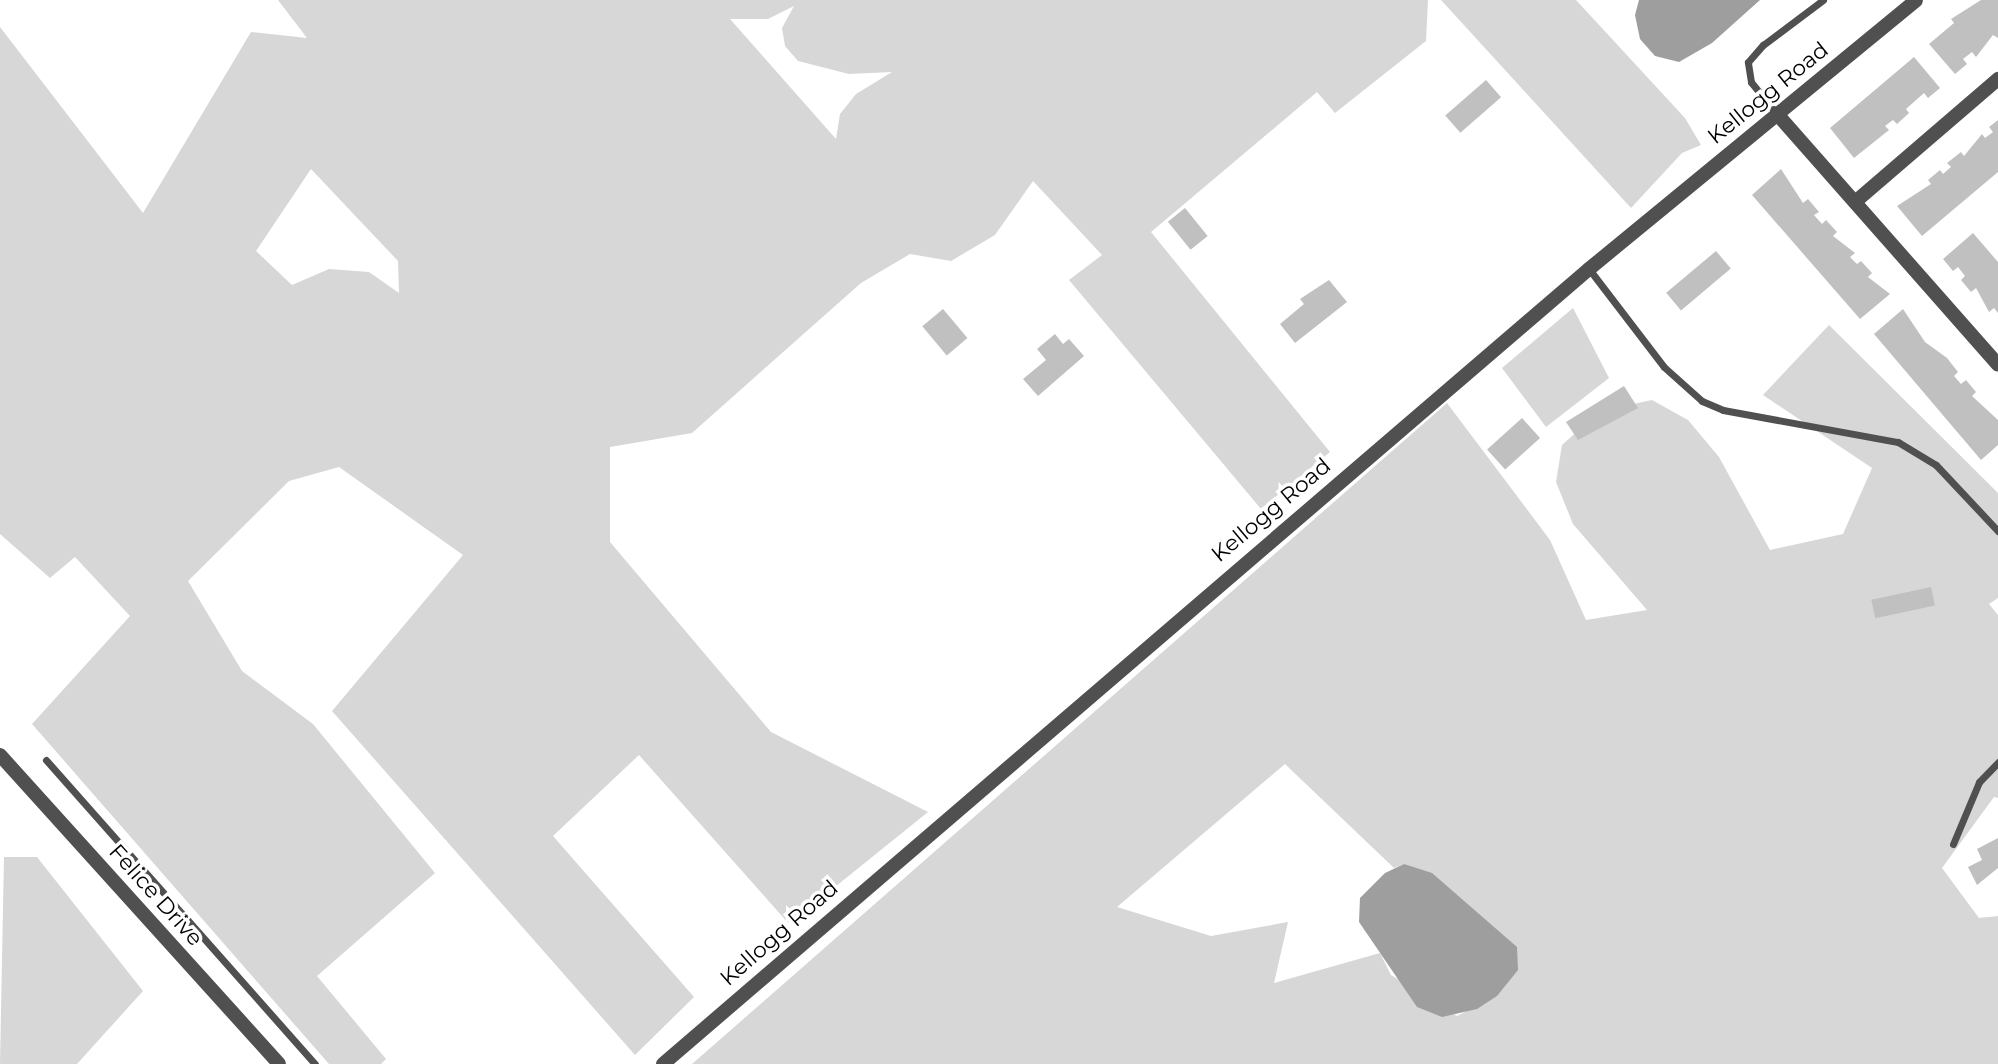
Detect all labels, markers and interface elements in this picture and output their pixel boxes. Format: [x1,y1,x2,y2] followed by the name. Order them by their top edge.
[1702,36,1834,150] street label: Kellogg Road
[1206,452,1336,568] street label: Kellogg Road
[104,839,208,951] street label: Felice Drive
[715,875,843,991] street label: Kellogg Road

